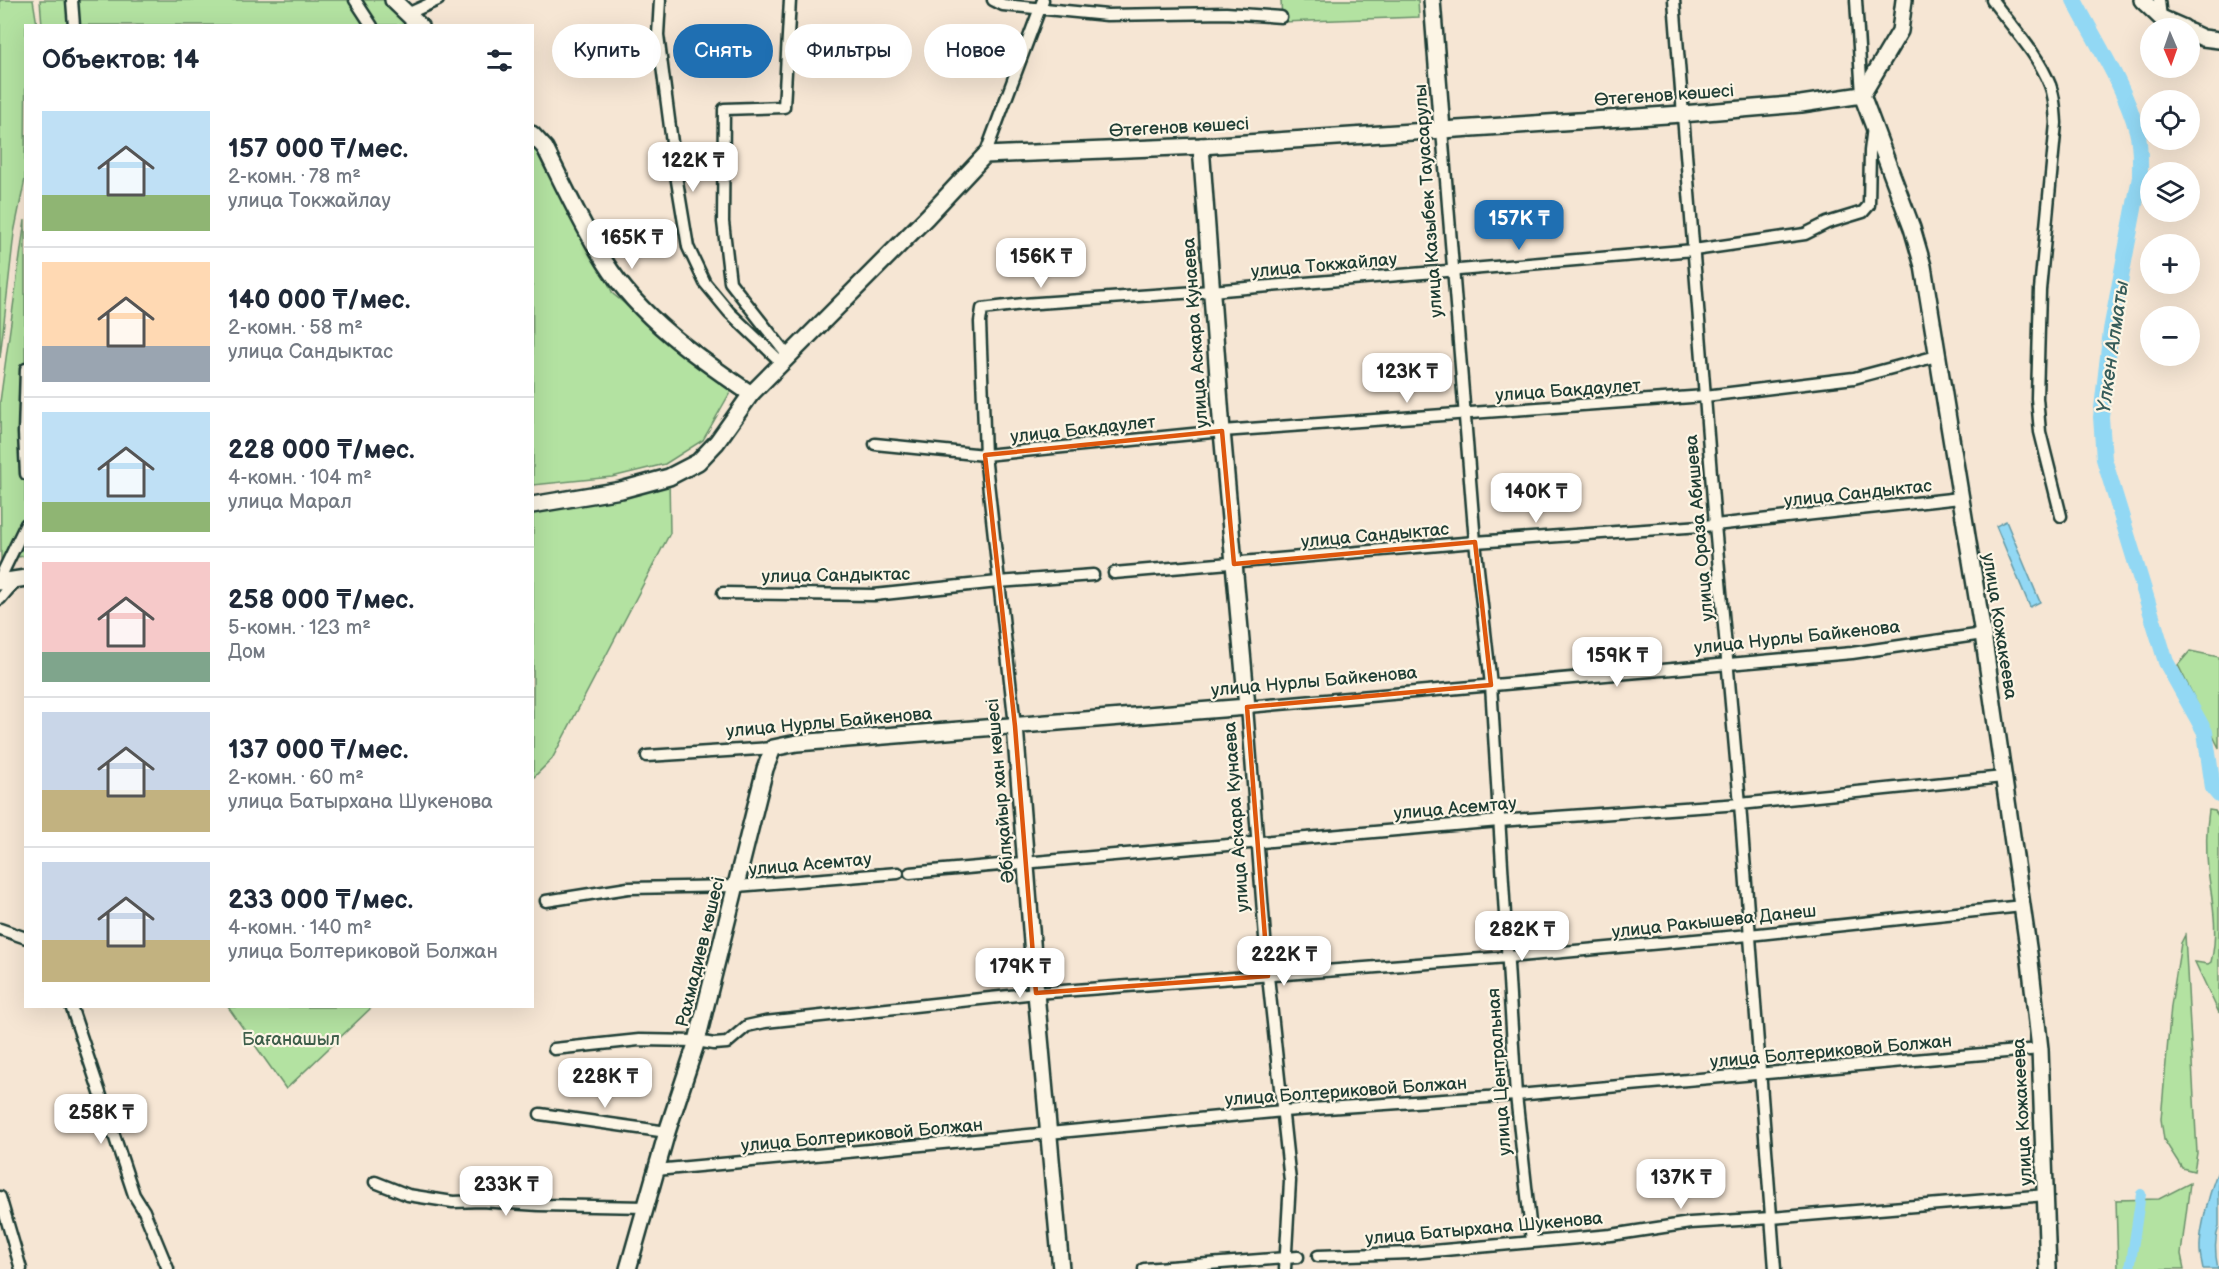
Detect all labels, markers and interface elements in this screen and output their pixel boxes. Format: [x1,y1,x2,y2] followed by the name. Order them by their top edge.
[2140,18,2200,78] north arrow
[2140,18,2200,366] map controls
[552,24,661,78] chip: Купить
[673,24,773,78] chip: Снять
[785,24,912,78] chip: Фильтры
[924,24,1027,78] chip: Новое
[483,44,516,77] icon: filters
[42,45,199,76] text: Объектов: 14
[1593,80,1735,111] street label: Өтегенов көшесі
[1410,84,1447,318] street label: улица Казыбек Тауасарулы
[2140,90,2200,150] button: locate
[1108,113,1250,142] street label: Өтегенов көшесі
[228,134,408,165] text: 157 000 ₸/мес.
[90,135,162,207] icon: home
[644,142,742,193] pin: 122K ₸
[662,149,724,173] text: 122K ₸
[2140,162,2200,222] button: layers
[228,165,361,189] text: 2-комн. · 78 m²
[228,189,391,213] text: улица Токжайлау
[1470,200,1568,251] pin: 157K ₸
[1489,207,1549,231] text: 157K ₸
[583,219,681,270] pin: 165K ₸
[601,226,663,250] text: 165K ₸
[2140,234,2200,294] button: +
[1178,237,1213,429] street label: улица Аскара Кунаева
[992,238,1090,289] pin: 156K ₸
[1010,245,1072,269] text: 156K ₸
[1250,249,1399,282] street label: улица Токжайлау
[2092,279,2134,415] water label: Үлкен Алматы
[228,285,410,316] text: 140 000 ₸/мес.
[90,286,162,358] icon: home
[2140,306,2200,366] button: −
[228,316,363,340] text: 2-комн. · 58 m²
[228,340,393,364] text: улица Сандыктас
[1358,353,1456,404] pin: 123K ₸
[1376,360,1438,384] text: 123K ₸
[1495,375,1642,406] street label: улица Бакдаулет
[1009,411,1157,448] street label: улица Бакдаулет
[1681,433,1718,622] street label: улица Ораза Абишева
[228,435,415,466] text: 228 000 ₸/мес.
[90,436,162,508] icon: home
[228,466,372,490] text: 4-комн. · 104 m²
[1487,473,1585,524] pin: 140K ₸
[1783,475,1933,512] street label: улица Сандыктас
[1505,480,1567,504] text: 140K ₸
[228,490,352,514] text: улица Марал
[1300,519,1450,552] street label: улица Сандыктас
[1978,551,2022,701] street label: улица Кожакеева
[762,564,911,587] street label: улица Сандыктас
[228,585,414,616] text: 258 000 ₸/мес.
[90,586,162,658] icon: home
[228,616,371,640] text: 5-комн. · 123 m²
[1693,616,1901,659] street label: улица Нурлы Байкенова
[1568,637,1666,688] pin: 159K ₸
[228,640,266,664] text: Дом
[1586,644,1648,668] text: 159K ₸
[1210,662,1418,701] street label: улица Нурлы Байкенова
[982,698,1019,884] street label: Әбілқайыр хан көшесі
[725,703,933,742] street label: улица Нурлы Байкенова
[1219,721,1254,913] street label: улица Аскара Кунаева
[228,735,408,766] text: 137 000 ₸/мес.
[90,736,162,808] icon: home
[228,766,364,790] text: 2-комн. · 60 m²
[228,790,493,814] text: улица Батырхана Шукенова
[1393,793,1518,824] street label: улица Асемтау
[748,849,873,880] street label: улица Асемтау
[672,875,729,1030] street label: Рахмадиев көшесі
[228,885,413,916] text: 233 000 ₸/мес.
[90,886,162,958] icon: home
[1611,900,1817,943] street label: улица Ракышева Данеш
[1473,911,1571,962] pin: 282K ₸
[228,916,372,940] text: 4-комн. · 140 m²
[1489,918,1555,942] text: 282K ₸
[1235,936,1333,987] pin: 222K ₸
[228,940,498,964] text: улица Болтериковой Болжан
[1251,943,1317,967] text: 222K ₸
[971,948,1069,999] pin: 179K ₸
[989,955,1051,979] text: 179K ₸
[1483,988,1516,1156] street label: улица Центральная
[242,1029,340,1050] park label: Бағанашыл
[1709,1030,1953,1073] street label: улица Болтериковой Болжан
[2008,1037,2037,1186] street label: улица Кожакеева
[556,1058,654,1109] pin: 228K ₸
[572,1065,638,1089] text: 228K ₸
[1224,1073,1468,1110] street label: улица Болтериковой Болжан
[52,1094,150,1145] pin: 258K ₸
[68,1101,134,1125] text: 258K ₸
[740,1114,984,1157] street label: улица Болтериковой Болжан
[1632,1159,1730,1210] pin: 137K ₸
[457,1166,555,1217] pin: 233K ₸
[1650,1166,1712,1190] text: 137K ₸
[474,1173,538,1197] text: 233K ₸
[1364,1208,1604,1249] street label: улица Батырхана Шукенова

